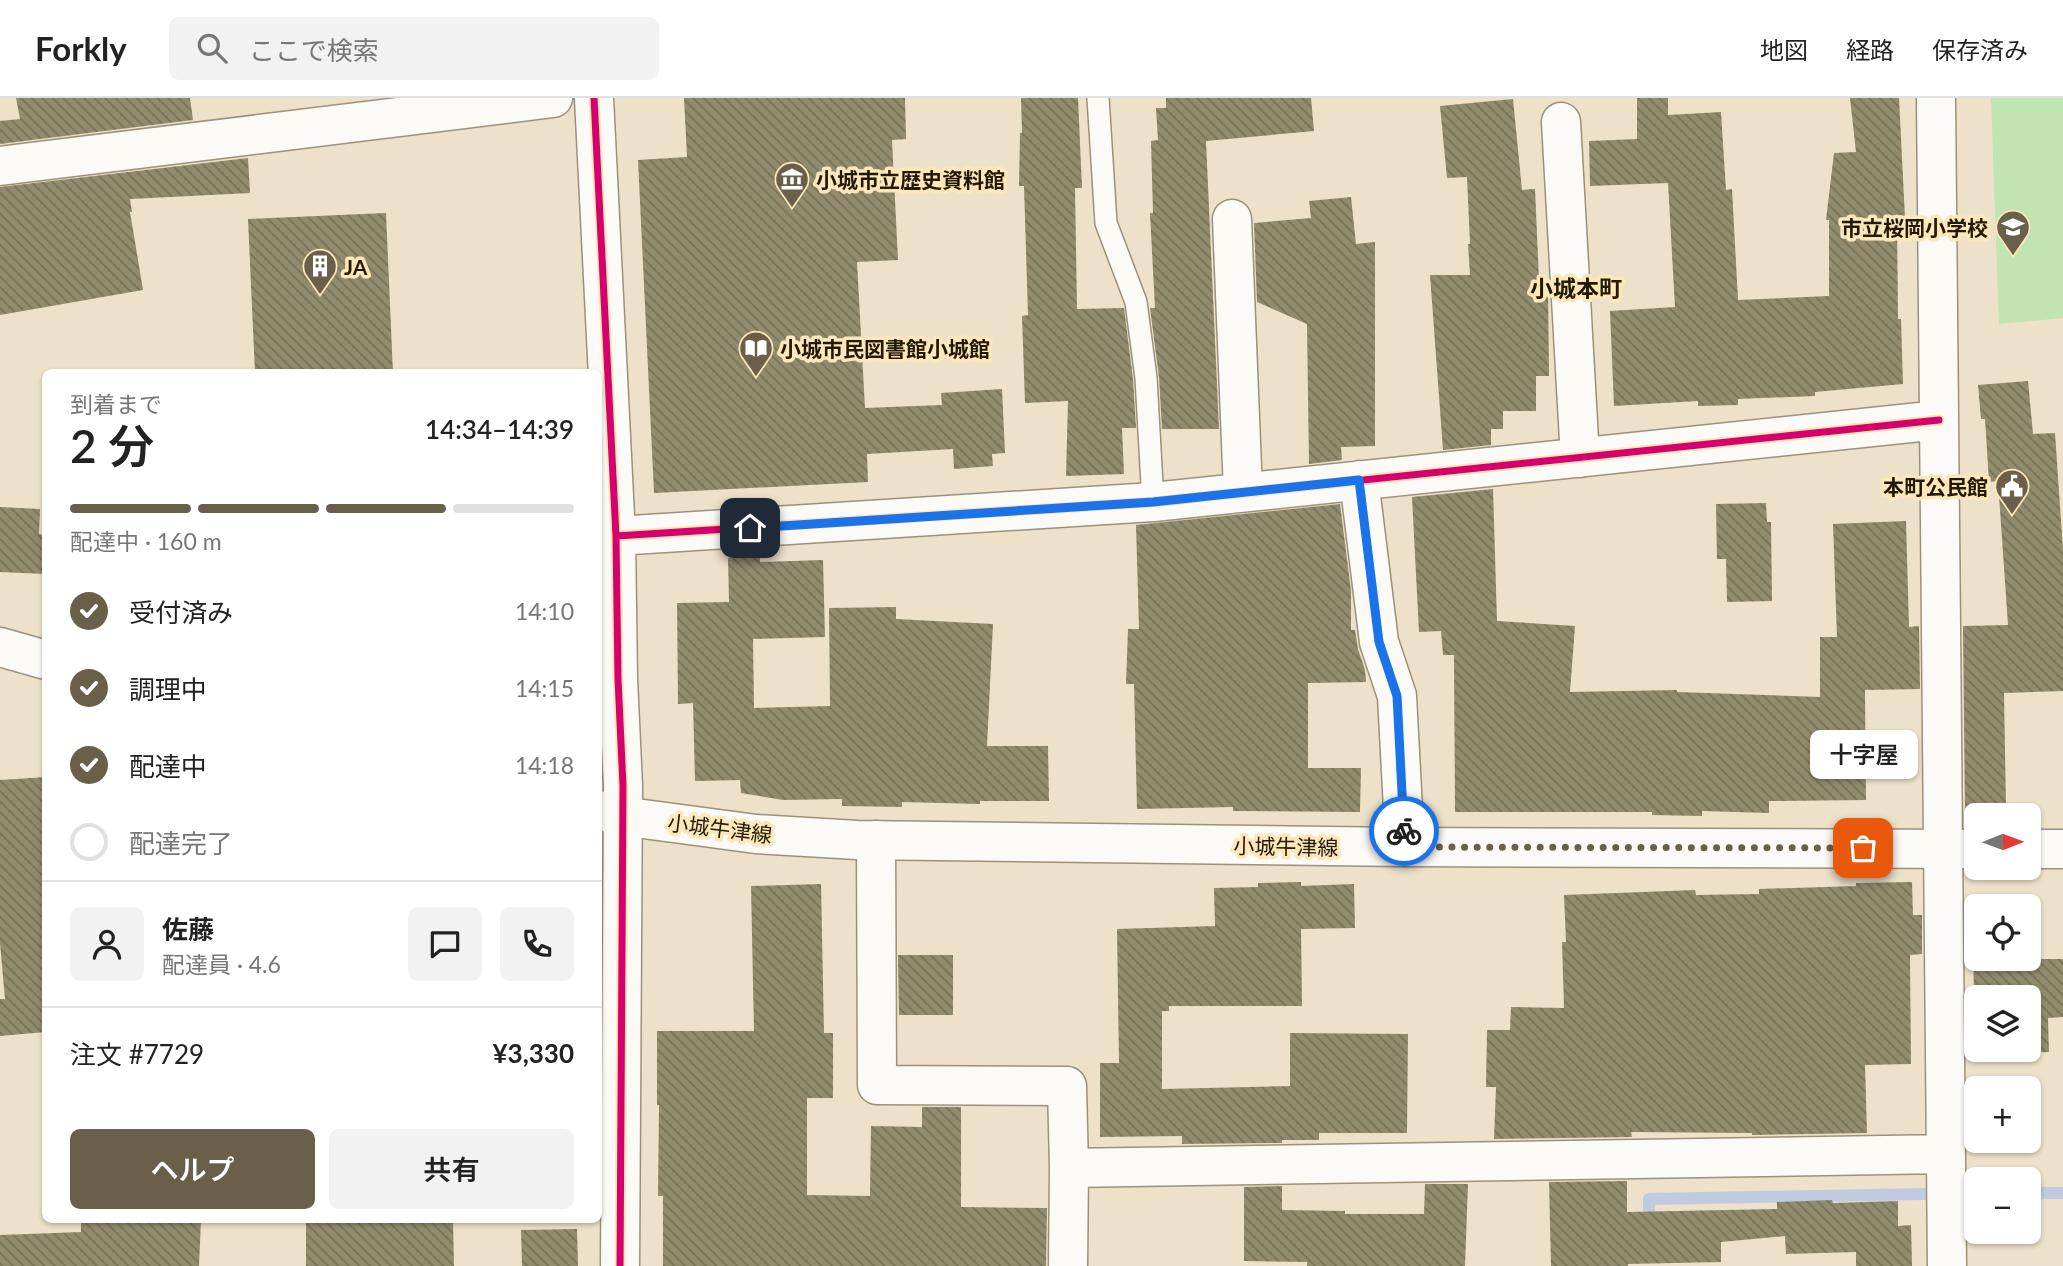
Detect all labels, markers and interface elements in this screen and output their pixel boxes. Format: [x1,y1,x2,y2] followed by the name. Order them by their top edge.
[169,17,659,80] search box
[35,28,127,68] text: Forkly
[193,29,231,67] icon: search
[249,34,379,66] text: ここで検索
[1760,35,1808,64] text: 地図
[1846,35,1894,64] text: 経路
[1932,35,2028,64] text: 保存済み
[773,160,811,209] museum icon: 小城市立歴史資料館
[816,167,1005,192] place label: 小城市立歴史資料館
[1994,208,2032,257] school or university icon: 市立桜岡小学校
[1841,215,1988,240] place label: 市立桜岡小学校
[301,247,339,296] building icon: JA
[344,254,368,279] place label: JA
[1530,274,1622,302] district label: 小城本町
[737,329,775,378] library icon: 小城市民図書館小城館
[780,336,990,361] place label: 小城市民図書館小城館
[70,390,162,418] text: 到着まで
[425,413,574,445] text: 14:34–14:39
[70,418,154,473] text: 2 分
[1993,467,2031,516] public building icon: 本町公民館
[1883,474,1988,499] place label: 本町公民館
[720,498,780,558] pin
[731,509,769,547] icon: home
[70,527,222,555] text: 配達中 · 160 m
[70,592,108,630] icon: check
[129,596,233,628] text: 受付済み
[515,597,574,625] text: 14:10
[70,669,108,707] icon: check
[129,673,207,705] text: 調理中
[515,674,574,702] text: 14:15
[1809,729,1917,778] callout: 十字屋
[1830,740,1899,768] text: 十字屋
[70,746,108,784] icon: check
[129,750,207,782] text: 配達中
[515,751,574,779] text: 14:18
[1369,796,1439,866] courier
[1964,803,2040,880] north arrow
[1964,803,2041,1244] map controls
[666,809,774,847] street label: 小城牛津線
[1385,812,1423,850] icon: bike
[1833,818,1893,878] pin
[129,827,233,859] text: 配達完了
[1844,829,1882,867] icon: bag
[1233,833,1339,859] street label: 小城牛津線
[1964,894,2041,971] button: locate
[70,907,144,981] button: person
[408,907,482,981] button: chat
[500,907,574,981] button: phone
[162,913,214,945] text: 佐藤
[162,950,281,978] text: 配達員 · 4.6
[1964,985,2041,1062] button: layers
[493,1037,574,1069] text: ¥3,330
[70,1038,204,1070] text: 注文 #7729
[1964,1076,2041,1153] button: +
[70,1129,315,1209] button: ヘルプ
[329,1129,574,1209] button: 共有
[1964,1167,2041,1244] button: −

